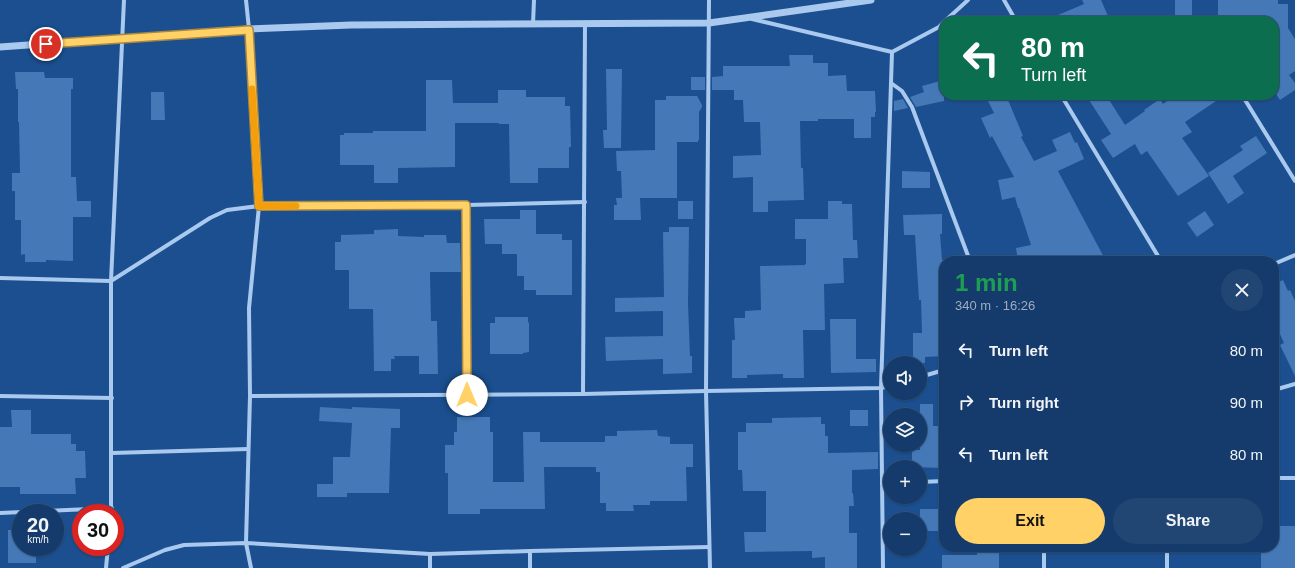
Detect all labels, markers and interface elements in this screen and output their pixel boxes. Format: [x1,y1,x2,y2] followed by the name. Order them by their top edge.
[29,27,63,61] pin
[955,32,1007,84] icon: left
[1021,32,1085,63] text: 80 m
[35,33,57,55] icon: arrive
[1021,65,1086,85] text: Turn left
[955,269,1018,296] text: 1 min
[1221,269,1263,311] button: close
[955,298,1035,313] text: 340 m · 16:26
[955,339,977,361] icon: left
[989,342,1048,359] text: Turn left
[1230,342,1263,359] text: 80 m
[883,356,927,556] map controls
[883,356,927,400] button: sound
[446,374,488,416] position arrow
[955,391,977,413] icon: right
[989,394,1059,411] text: Turn right
[1230,394,1263,411] text: 90 m
[883,408,927,452] button: layers
[955,443,977,465] icon: left
[989,446,1048,463] text: Turn left
[1230,446,1263,463] text: 80 m
[883,460,927,504] button: +
[955,498,1105,544] button: Exit
[1113,498,1263,544] button: Share
[72,504,124,556] speed limit sign: 30
[883,512,927,556] button: −
[27,514,49,536] text: 20
[27,534,49,545] text: km/h

